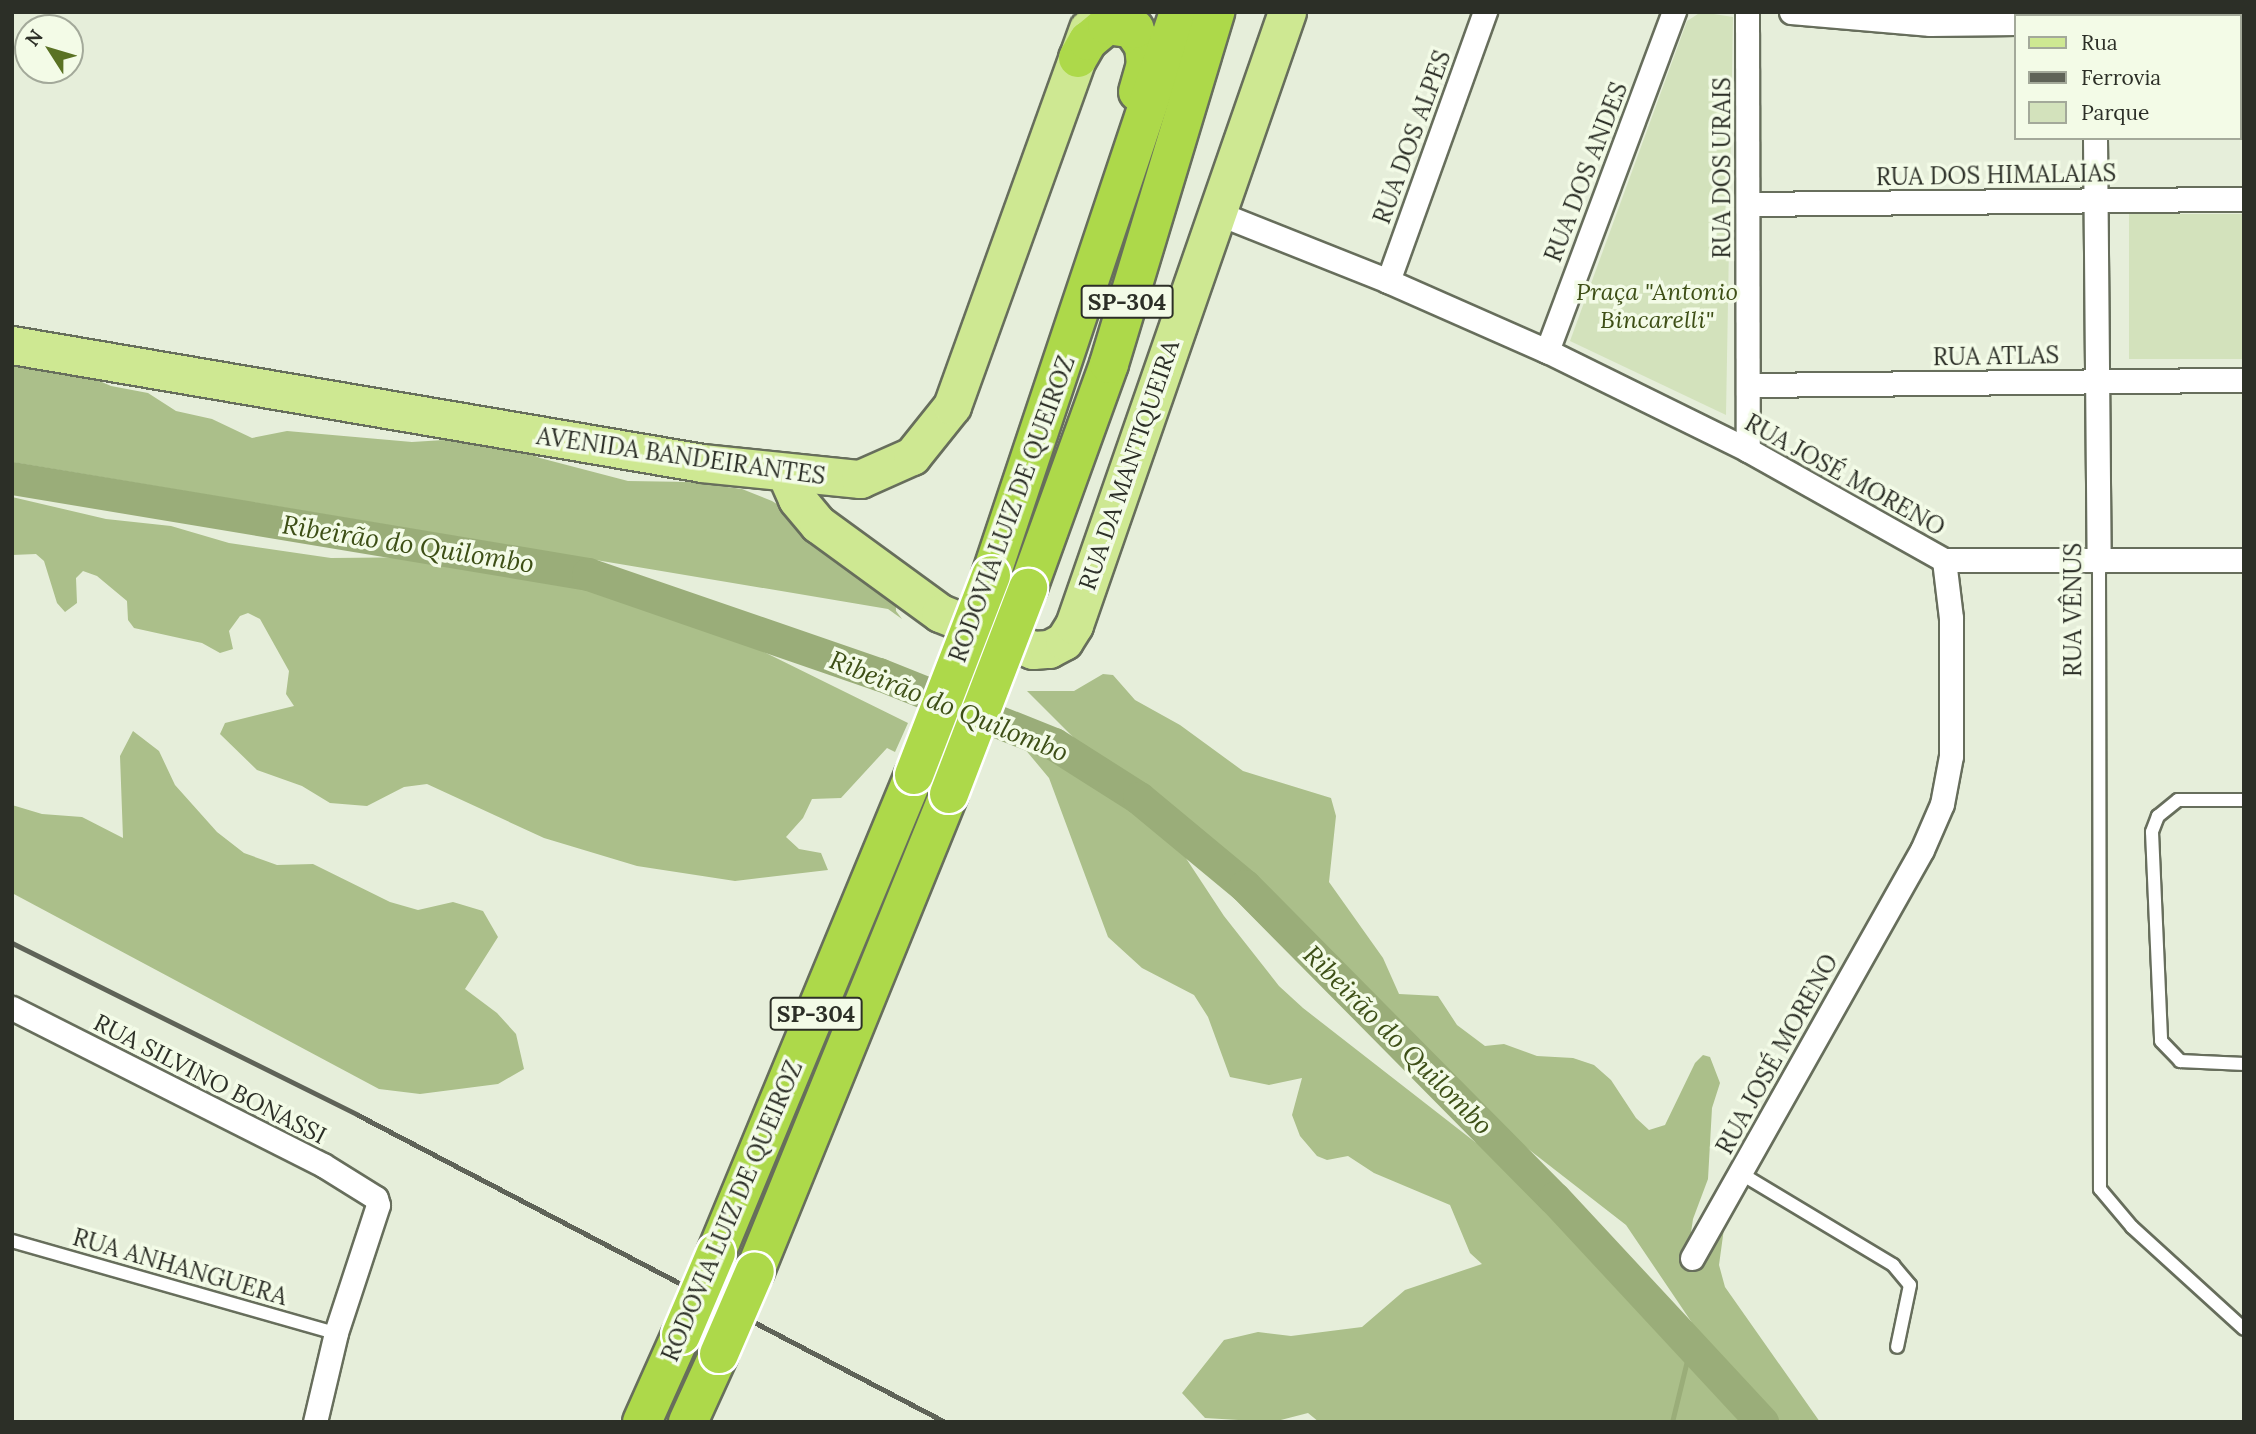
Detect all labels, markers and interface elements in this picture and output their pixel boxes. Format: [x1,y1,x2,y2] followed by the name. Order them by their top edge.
[14,14,84,84] north arrow
[2014,14,2242,140] legend
[20,24,48,51] text: N
[2081,29,2118,56] text: Rua
[1367,46,1457,228] street label: RUA DOS ALPES
[2081,64,2161,91] text: Ferrovia
[1708,77,1736,259] street label: RUA DOS URAIS
[1538,78,1634,266] street label: RUA DOS ANDES
[2081,99,2149,126] text: Parque
[1876,159,2116,191] street label: RUA DOS HIMALAIAS
[1576,278,1738,334] park label: Praça "Antonio Bincarelli"
[1080,282,1174,322] road number: SP-304
[1073,336,1185,594] street label: RUA DA MANTIQUEIRA
[1933,340,2059,372] street label: RUA ATLAS
[943,352,1081,666] street label: RODOVIA LUIZ DE QUEIROZ
[1740,408,1950,542] street label: RUA JOSÉ MORENO
[535,421,827,491] street label: AVENIDA BANDEIRANTES
[280,509,536,579] water label: Ribeirão do Quilombo
[2059,543,2087,677] street label: RUA VÊNUS
[825,644,1073,768] water label: Ribeirão do Quilombo
[1297,939,1499,1141] water label: Ribeirão do Quilombo
[1710,949,1844,1159] street label: RUA JOSÉ MORENO
[769,995,863,1034] road number: SP-304
[89,1008,331,1150] street label: RUA SILVINO BONASSI
[655,1056,809,1366] street label: RODOVIA LUIZ DE QUEIROZ
[70,1223,290,1311] street label: RUA ANHANGUERA

